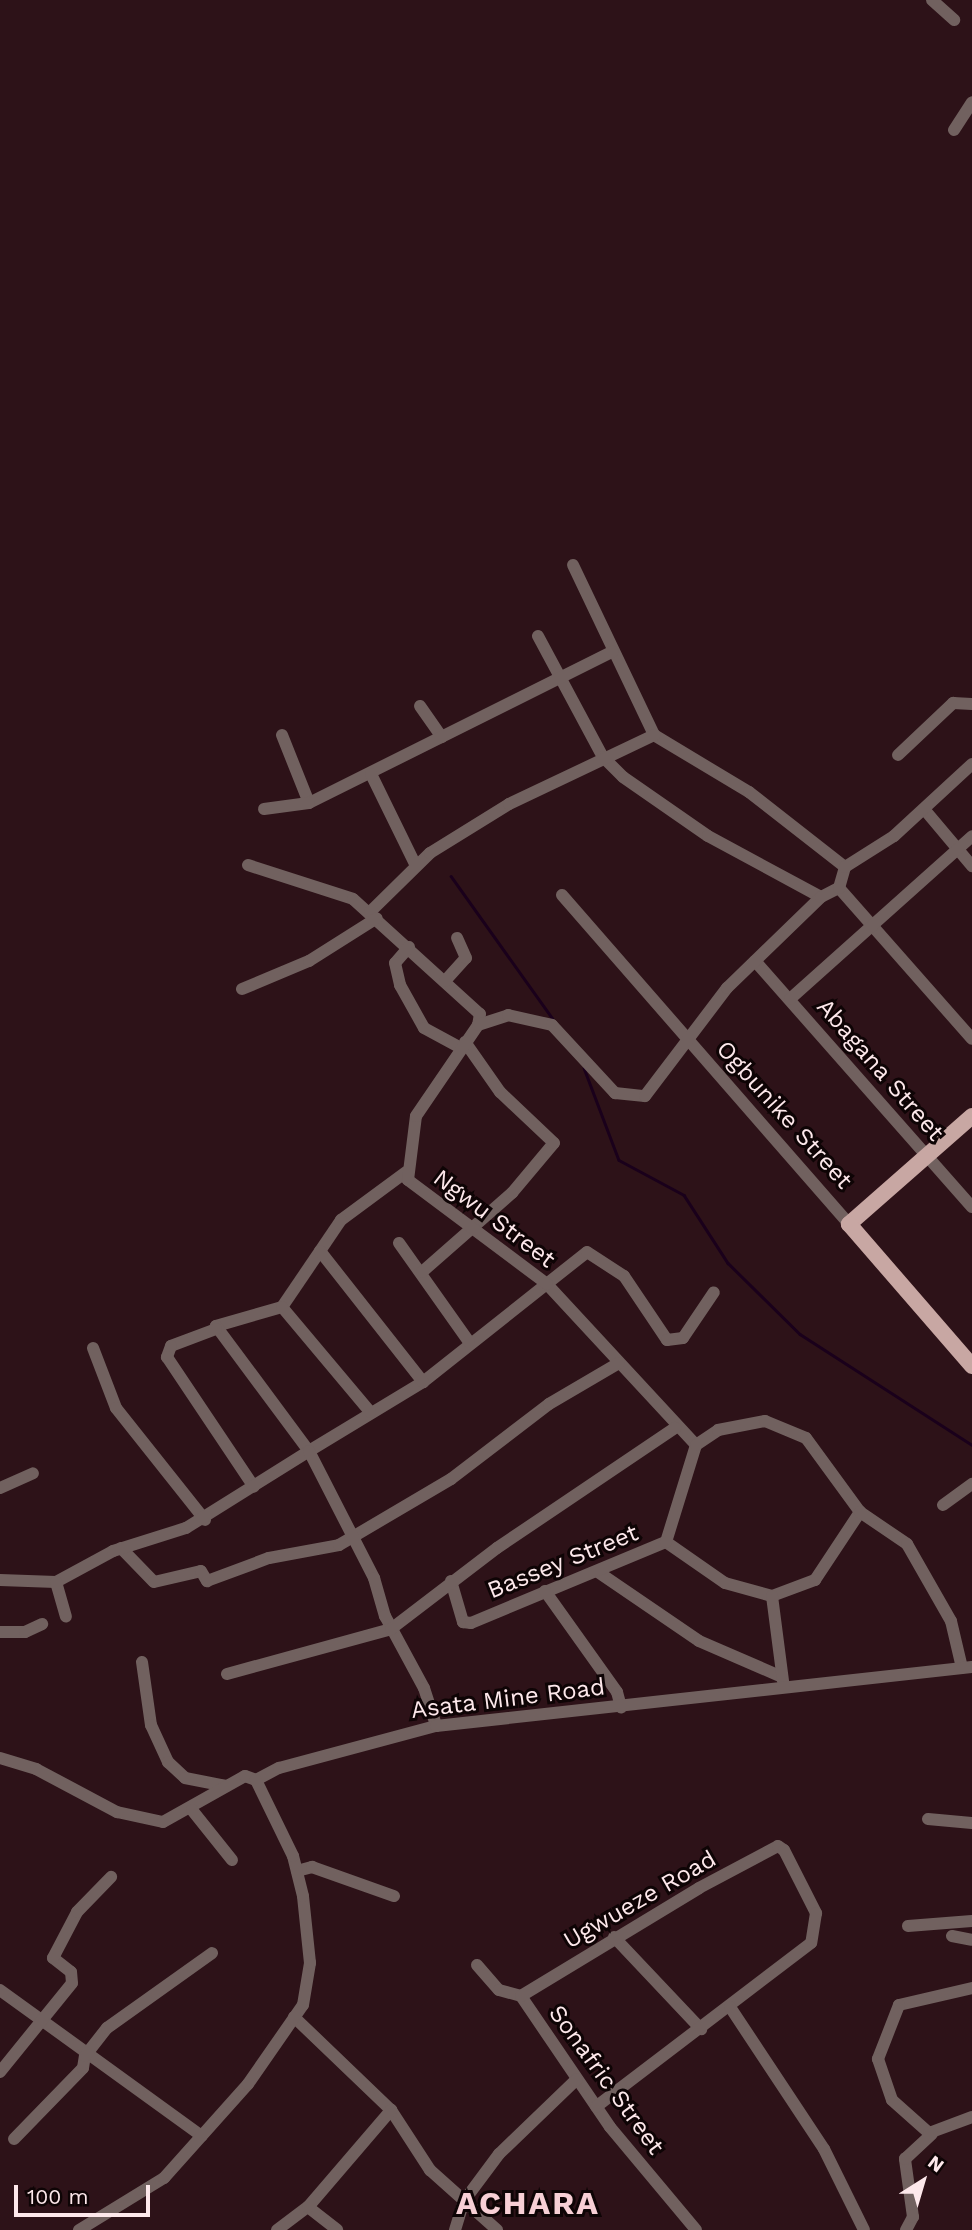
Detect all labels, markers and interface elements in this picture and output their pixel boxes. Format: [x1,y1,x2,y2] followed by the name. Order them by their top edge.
[810,993,950,1147] street label: Abagana Street
[710,1035,858,1195] street label: Ogbunike Street
[427,1164,561,1274] street label: Ngwu Street
[483,1519,643,1605] street label: Bassey Street
[409,1673,607,1725] street label: Asata Mine Road
[559,1845,721,1955] street label: Ugwueze Road
[542,2000,670,2160] street label: Sonafric Street
[888,2146,958,2216] north arrow
[923,2150,948,2177] text: N
[18,2170,154,2214] scale bar
[27,2184,89,2209] text: 100 m
[457,2184,599,2222] district label: ACHARA

